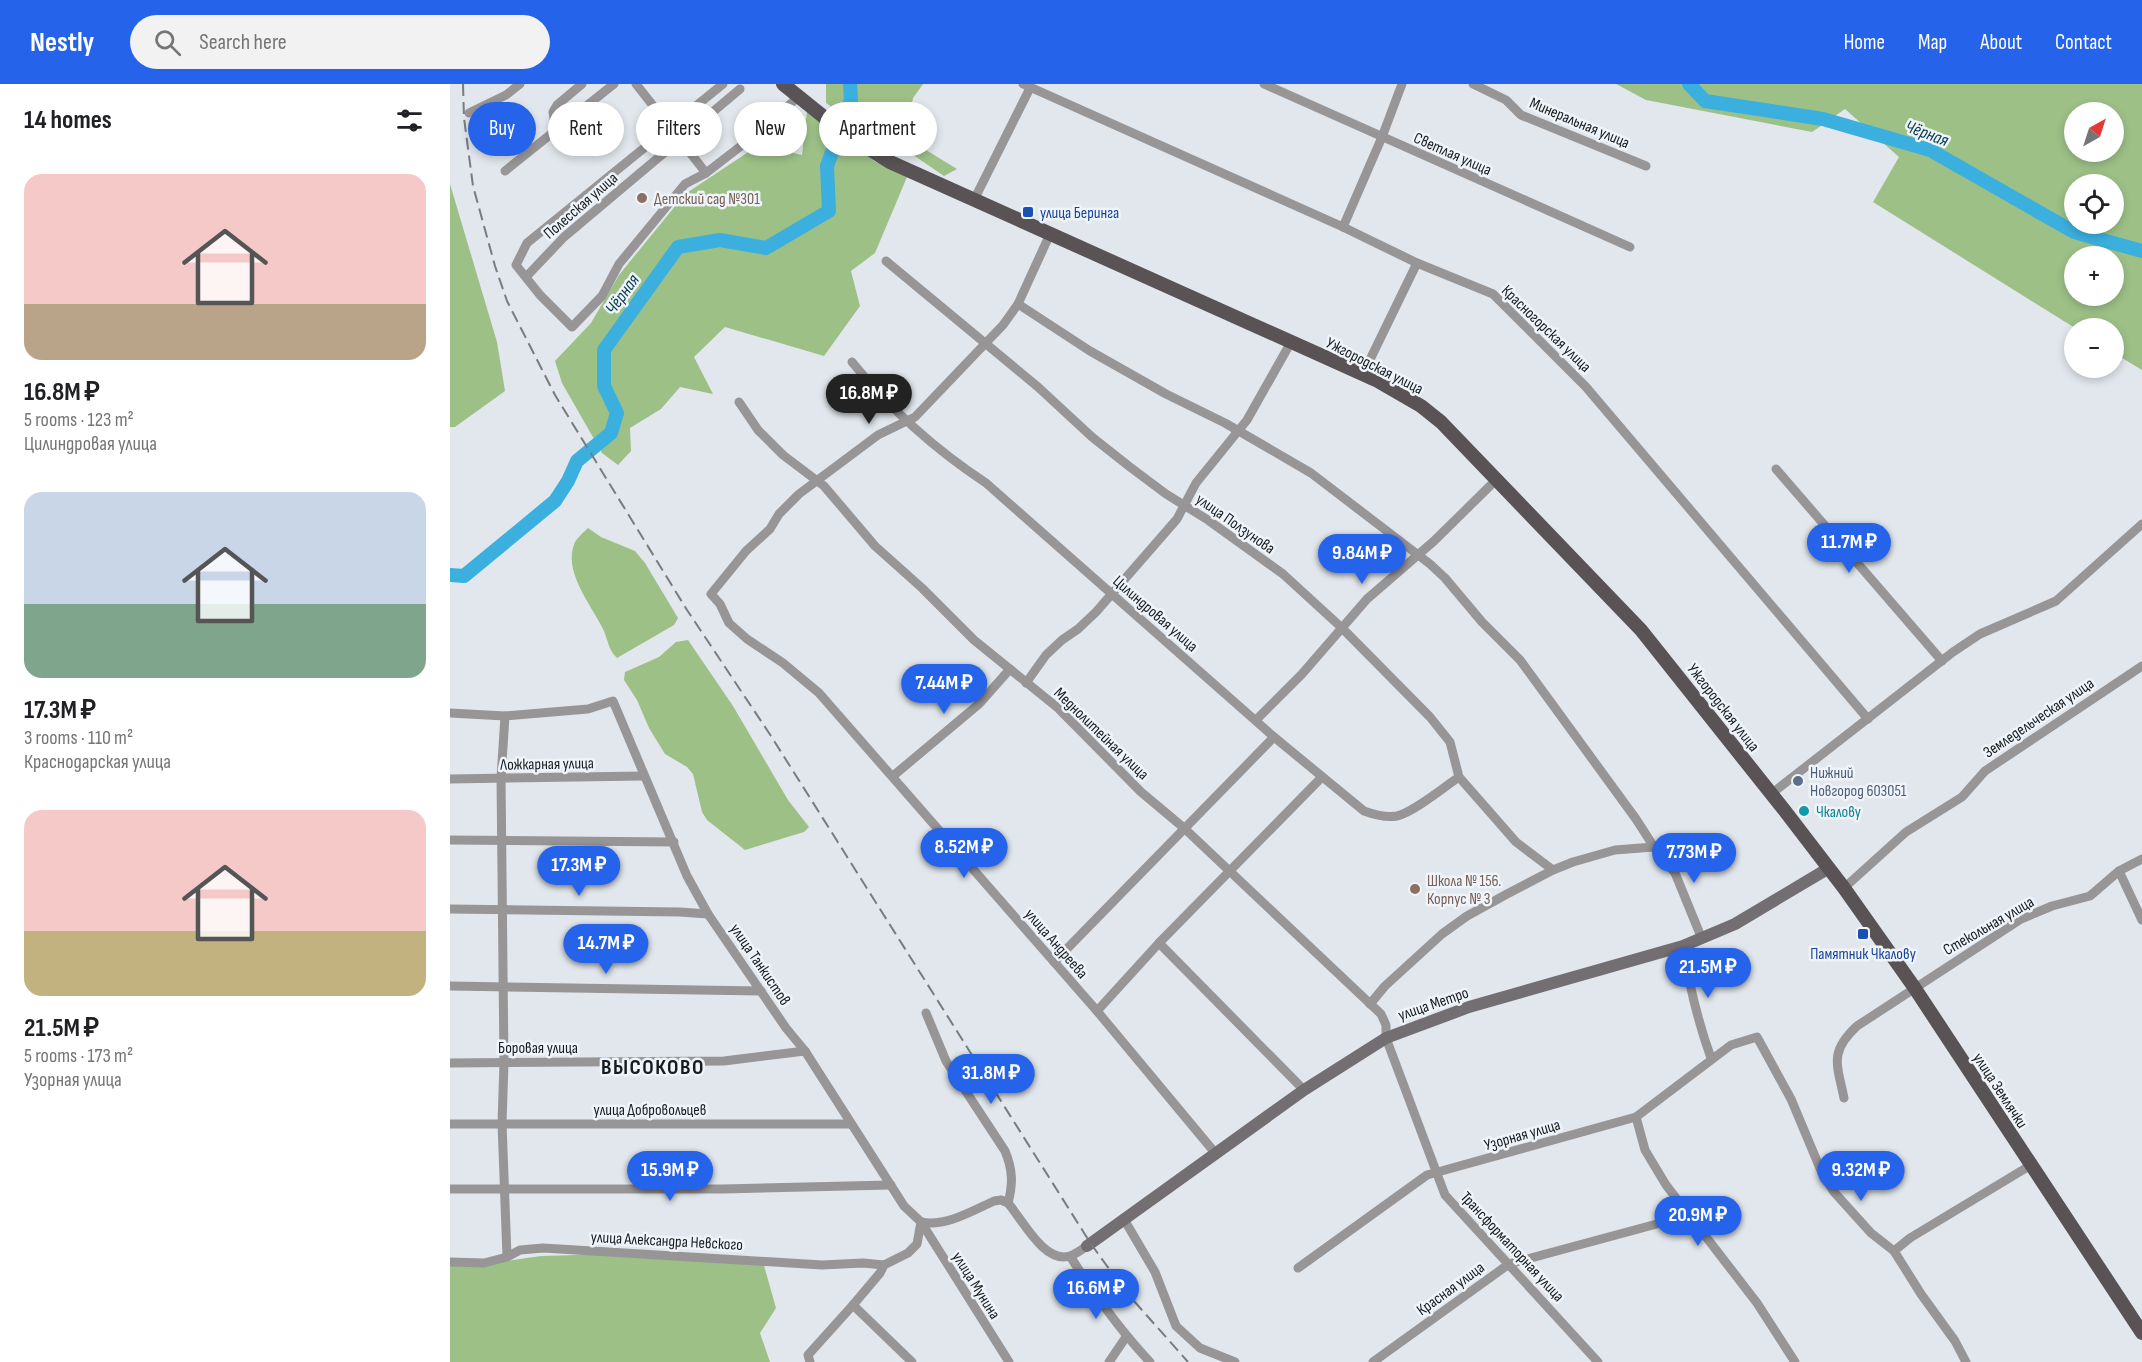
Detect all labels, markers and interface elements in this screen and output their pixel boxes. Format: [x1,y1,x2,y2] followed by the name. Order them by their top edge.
[130,15,550,69] search box
[30,26,94,59] text: Nestly
[151,26,184,59] icon: search
[199,29,287,56] text: Search here
[1844,30,1885,55] text: Home
[1918,30,1947,55] text: Map
[1980,30,2022,55] text: About
[2055,30,2112,55] text: Contact
[1527,94,1632,153] street label: Минеральная улица
[468,102,536,156] chip: Buy
[548,102,624,156] chip: Rent
[636,102,722,156] chip: Filters
[734,102,807,156] chip: New
[819,102,937,156] chip: Apartment
[2064,102,2124,162] north arrow
[2064,102,2124,378] map controls
[393,104,426,137] icon: filters
[24,105,112,136] text: 14 homes
[1902,116,1951,151] water label: Чёрная
[1411,129,1494,180] street label: Светлая улица
[540,169,622,243] street label: Полесская улица
[2064,174,2124,234] button: locate
[654,190,760,209] place label: Детский сад №301
[635,191,649,205] marker: Детский сад №301
[1040,204,1119,223] place label: улица Беринга
[1021,205,1035,219] marker: улица Беринга
[171,213,279,321] icon: home
[2064,246,2124,306] button: +
[601,270,644,318] water label: Чёрная
[1497,282,1595,377] street label: Красногорская улица
[2064,318,2124,378] button: −
[1323,334,1426,399] street label: Ужгородская улица
[814,374,924,425] pin: 16.8M ₽
[24,377,100,408] text: 16.8M ₽
[840,381,898,405] text: 16.8M ₽
[24,408,134,432] text: 5 rooms · 123 m²
[24,432,157,456] text: Цилиндровая улица
[1192,490,1278,558] street label: улица Ползунова
[1794,523,1904,574] pin: 11.7M ₽
[1821,530,1877,554] text: 11.7M ₽
[171,531,279,639] icon: home
[1307,534,1417,585] pin: 9.84M ₽
[1332,541,1392,565] text: 9.84M ₽
[1109,572,1201,656] street label: Цилиндровая улица
[1683,660,1763,756] street label: Ужгородская улица
[889,664,999,715] pin: 7.44M ₽
[915,671,973,695] text: 7.44M ₽
[1980,674,2098,762] street label: Земледельческая улица
[1050,684,1152,784] street label: Меднолитейная улица
[24,695,96,726] text: 17.3M ₽
[24,726,133,750] text: 3 rooms · 110 m²
[24,750,171,774] text: Краснодарская улица
[499,754,594,775] street label: Ложкарная улица
[1810,764,1907,801] place label: Нижний Новгород 603051
[1791,774,1805,788] marker: Нижний Новгород 603051
[1816,803,1861,822] place label: Чкалову
[1797,804,1811,818] marker: Чкалову
[909,828,1019,879] pin: 8.52M ₽
[1639,833,1749,884] pin: 7.73M ₽
[935,835,993,859] text: 8.52M ₽
[1666,840,1722,864] text: 7.73M ₽
[524,846,634,897] pin: 17.3M ₽
[171,849,279,957] icon: home
[551,853,607,877] text: 17.3M ₽
[1427,872,1501,909] place label: Школа № 156. Корпус № 3
[1408,882,1422,896] marker: Школа № 156. Корпус № 3
[1940,893,2037,960] street label: Стекольная улица
[1020,905,1091,983] street label: улица Андреева
[725,920,794,1009] street label: улица Танкистов
[551,924,661,975] pin: 14.7M ₽
[1856,927,1870,941] marker: Памятник Чкалову
[577,931,635,955] text: 14.7M ₽
[1810,945,1916,964] place label: Памятник Чкалову
[1653,948,1763,999] pin: 21.5M ₽
[1679,955,1737,979] text: 21.5M ₽
[1396,984,1471,1025] street label: улица Метро
[24,1013,99,1044] text: 21.5M ₽
[498,1039,578,1058] street label: Боровая улица
[24,1044,133,1068] text: 5 rooms · 173 m²
[1968,1050,2031,1132] street label: улица Землячки
[601,1054,705,1081] district label: ВЫСОКОВО
[936,1054,1046,1105] pin: 31.8M ₽
[962,1061,1020,1085] text: 31.8M ₽
[24,1068,122,1092] text: Узорная улица
[594,1101,706,1120] street label: улица Добровольцев
[1482,1116,1563,1155] street label: Узорная улица
[615,1151,725,1202] pin: 15.9M ₽
[1806,1151,1916,1202] pin: 9.32M ₽
[641,1158,699,1182] text: 15.9M ₽
[1832,1158,1890,1182] text: 9.32M ₽
[1456,1188,1568,1306] street label: Трансформаторная улица
[1643,1196,1753,1247] pin: 20.9M ₽
[1669,1203,1727,1227] text: 20.9M ₽
[590,1228,743,1255] street label: улица Александра Невского
[948,1249,1004,1323] street label: улица Мунина
[1413,1258,1488,1320] street label: Красная улица
[1041,1269,1151,1320] pin: 16.6M ₽
[1067,1276,1125,1300] text: 16.6M ₽

